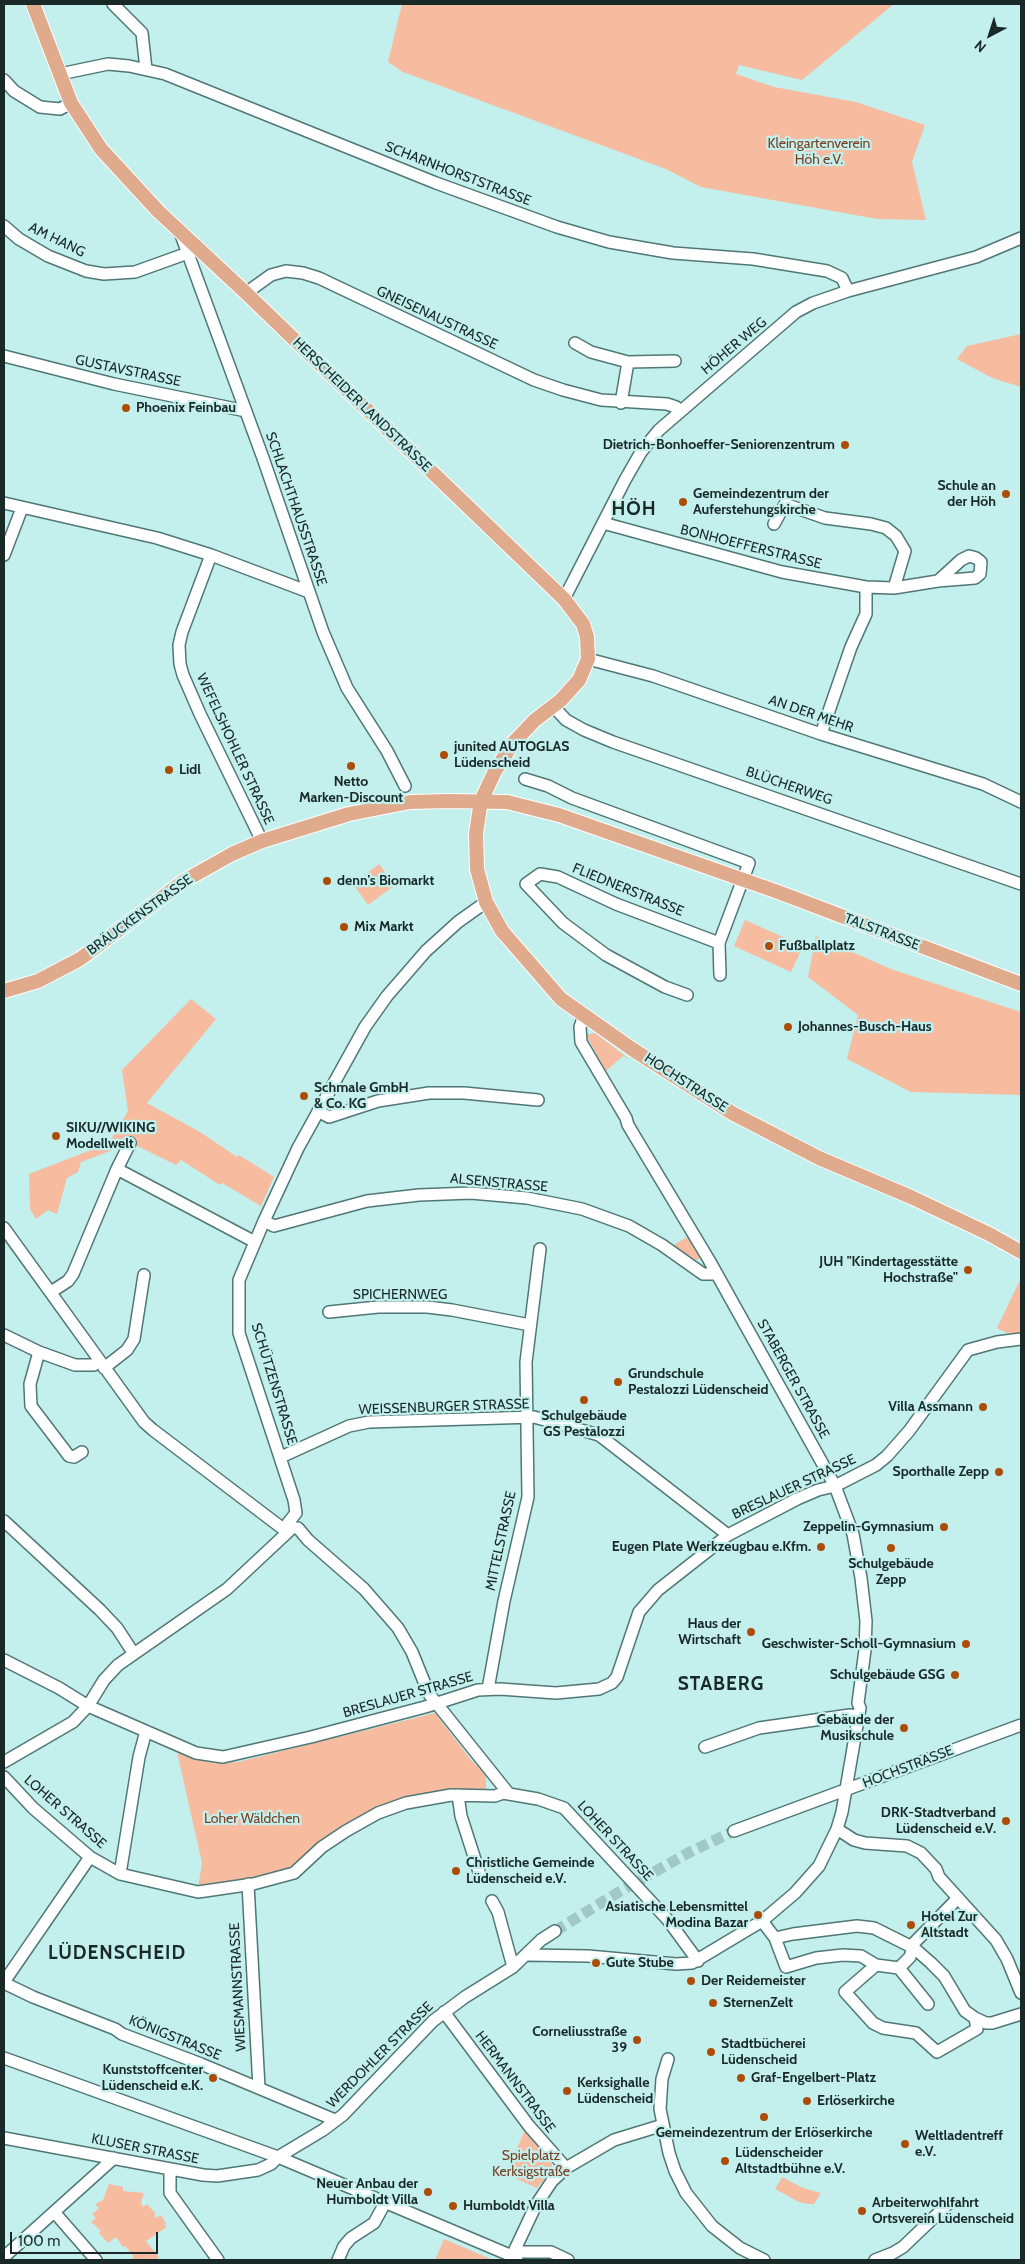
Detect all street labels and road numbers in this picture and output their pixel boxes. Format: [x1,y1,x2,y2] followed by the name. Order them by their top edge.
[383,138,533,210] street label: SCHARNHORSTSTRASSE
[26,219,88,261] street label: AM HANG
[374,283,500,353] street label: GNEISENAUSTRASSE
[698,314,770,378] street label: HÖHER WEG
[289,334,435,476] street label: HERSCHEIDER LANDSTRASSE
[74,352,182,390] street label: GUSTAVSTRASSE
[262,430,330,588] street label: SCHLACHTHAUSSTRASSE
[679,521,823,573] street label: BONHOEFFERSTRASSE
[193,671,277,827] street label: WEFELSHOHLER STRASSE
[766,692,856,736] street label: AN DER MEHR
[744,763,834,809] street label: BLÜCHERWEG
[570,860,686,920] street label: FLIEDNERSTRASSE
[84,871,196,959] street label: BRÄUCKENSTRASSE
[842,910,922,954] street label: TALSTRASSE
[641,1050,731,1116] street label: HOCHSTRASSE
[449,1170,549,1196] street label: ALSENSTRASSE
[353,1287,447,1303] street label: SPICHERNWEG
[753,1316,833,1442] street label: STABERGER STRASSE
[247,1321,301,1447] street label: SCHÜTZENSTRASSE
[358,1396,530,1418] street label: WEISSENBURGER STRASSE
[730,1451,858,1523] street label: BRESLAUER STRASSE
[482,1490,520,1592] street label: MITTELSTRASSE
[341,1668,475,1722] street label: BRESLAUER STRASSE
[860,1742,956,1792] street label: HOCHSTRASSE
[20,1772,110,1852] street label: LOHER STRASSE
[574,1797,656,1885] street label: LOHER STRASSE
[226,1922,250,2052] street label: WIESMANNSTRASSE
[323,1998,437,2112] street label: WERDOHLER STRASSE
[126,2012,224,2064] street label: KÖNIGSTRASSE
[471,2028,559,2136] street label: HERMANNSTRASSE
[90,2130,200,2168] street label: KLUSER STRASSE

